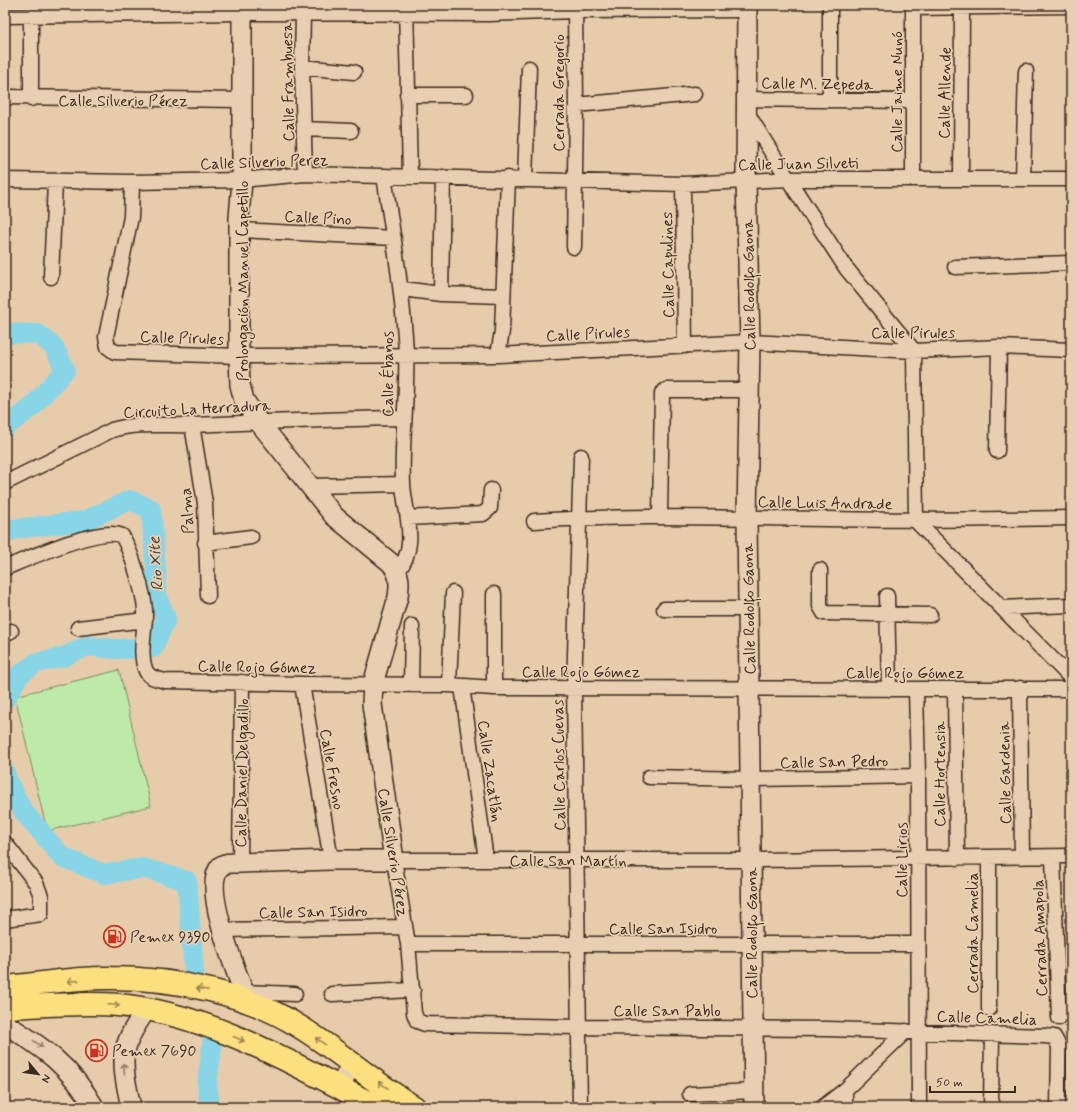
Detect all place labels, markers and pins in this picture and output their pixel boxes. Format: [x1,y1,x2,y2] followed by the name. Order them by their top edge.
[102,923,128,949] fuel station icon: Pemex 9390
[130,927,211,948] place label: Pemex 9390
[84,1037,110,1063] fuel station icon: Pemex 7690
[112,1041,197,1062] place label: Pemex 7690

